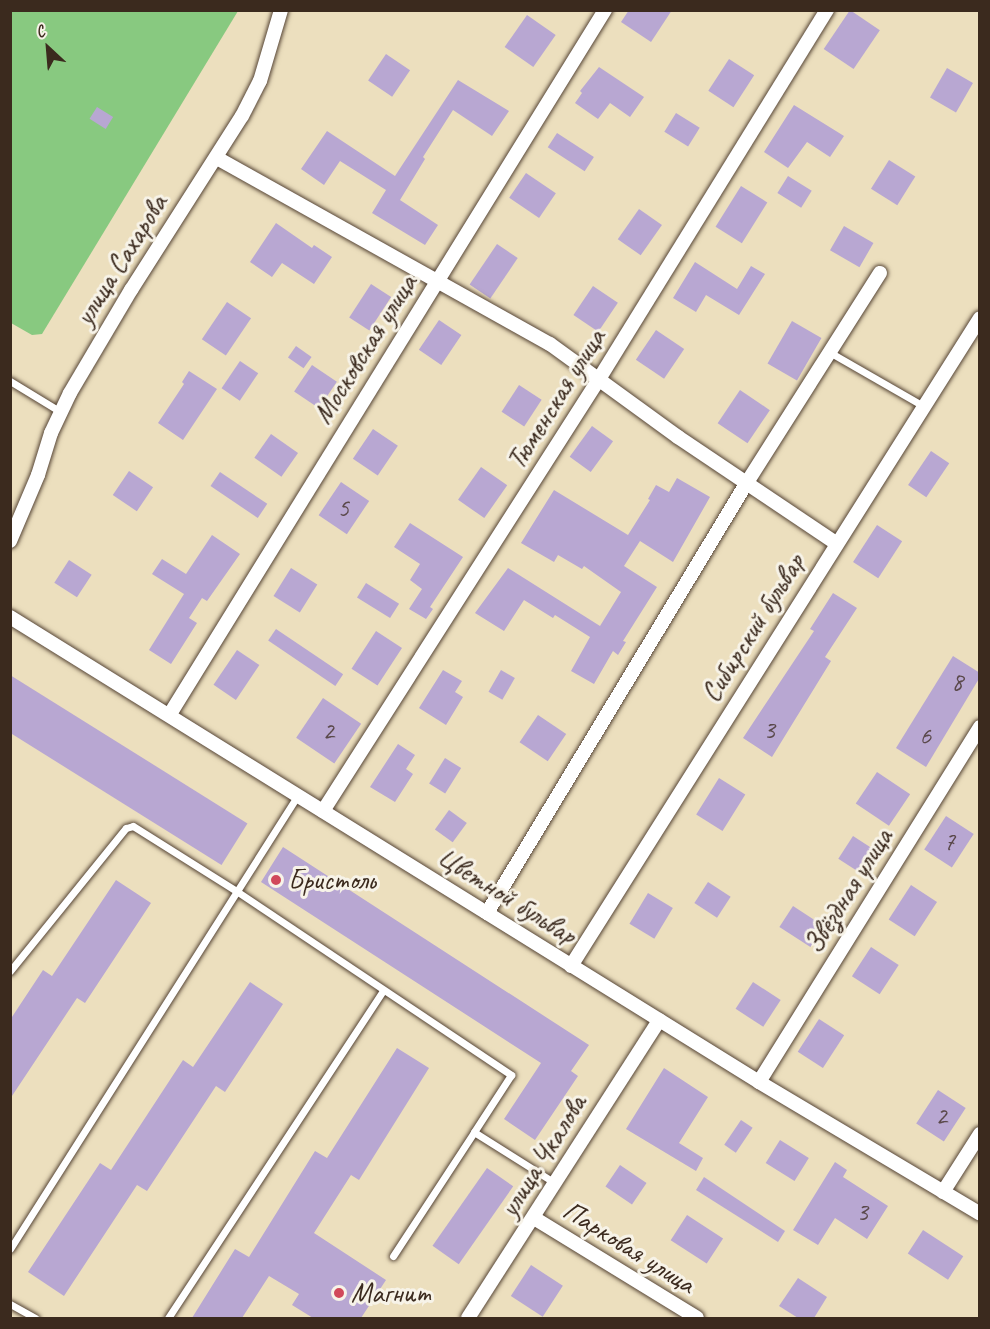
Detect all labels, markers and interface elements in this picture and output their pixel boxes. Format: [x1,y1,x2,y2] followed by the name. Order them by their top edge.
[18,18,78,78] north arrow
[32,21,48,43] text: С
[67,188,175,332] street label: улица Сахарова
[305,268,425,430] street label: Московская улица
[499,321,613,477] street label: Тюменская улица
[337,492,349,524] house number: 5
[694,548,812,708] street label: Сибирский бульвар
[951,666,963,698] house number: 8
[763,714,775,746] house number: 3
[322,715,334,747] house number: 2
[919,720,931,752] house number: 6
[796,822,900,960] street label: Звёздная улица
[943,826,955,858] house number: 7
[431,840,583,952] street label: Цветной бульвар
[288,863,375,897] place label: Бристоль
[269,873,283,887] marker: Бристоль
[493,1089,593,1223] street label: улица Чкалова
[935,1100,947,1132] house number: 2
[556,1193,702,1301] street label: Парковая улица
[856,1196,868,1228] house number: 3
[351,1276,431,1310] place label: Магнит
[332,1286,346,1300] marker: Магнит

